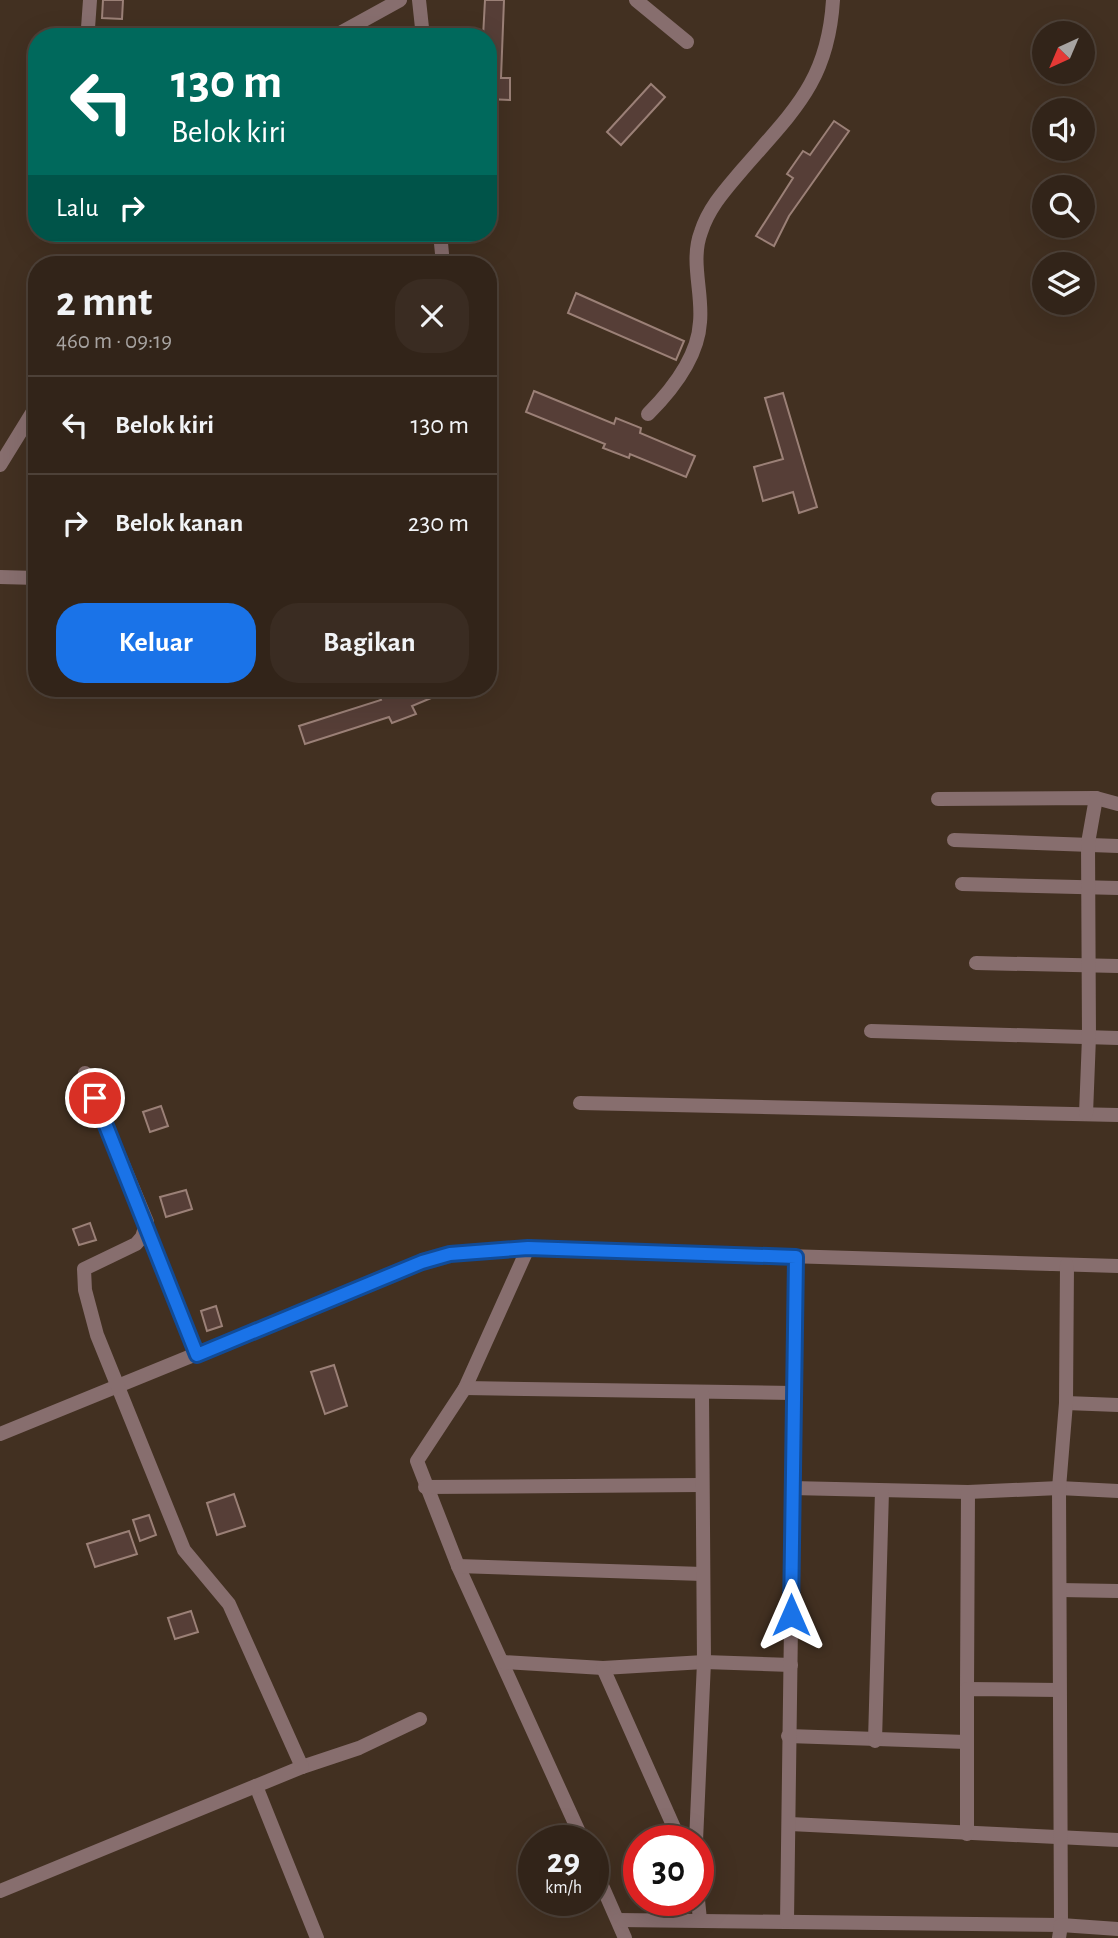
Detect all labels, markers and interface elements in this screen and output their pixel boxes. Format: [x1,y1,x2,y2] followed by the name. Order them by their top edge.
[1032,21,1096,84] north arrow
[1032,21,1095,315] map controls
[56,56,147,147] icon: left
[171,58,282,107] text: 130 m
[1032,98,1095,161] button: sound
[171,116,287,148] text: Belok kiri
[1032,175,1095,238] button: search
[113,189,151,227] icon: right
[56,195,99,221] text: Lalu
[1032,252,1095,315] button: layers
[395,279,469,353] button: close
[56,281,152,323] text: 2 mnt
[56,330,172,353] text: 460 m · 09:19
[56,406,94,444] icon: left
[115,412,214,438] text: Belok kiri
[411,412,469,438] text: 130 m
[56,504,94,542] icon: right
[115,510,243,536] text: Belok kanan
[408,510,469,536] text: 230 m
[56,603,256,683] button: Keluar
[270,603,469,683] button: Bagikan
[65,1068,125,1128] pin
[76,1079,114,1117] icon: arrive
[754,1578,828,1652] position arrow
[623,1825,714,1916] speed limit sign: 30
[547,1844,580,1879] text: 29
[545,1879,582,1897] text: km/h

